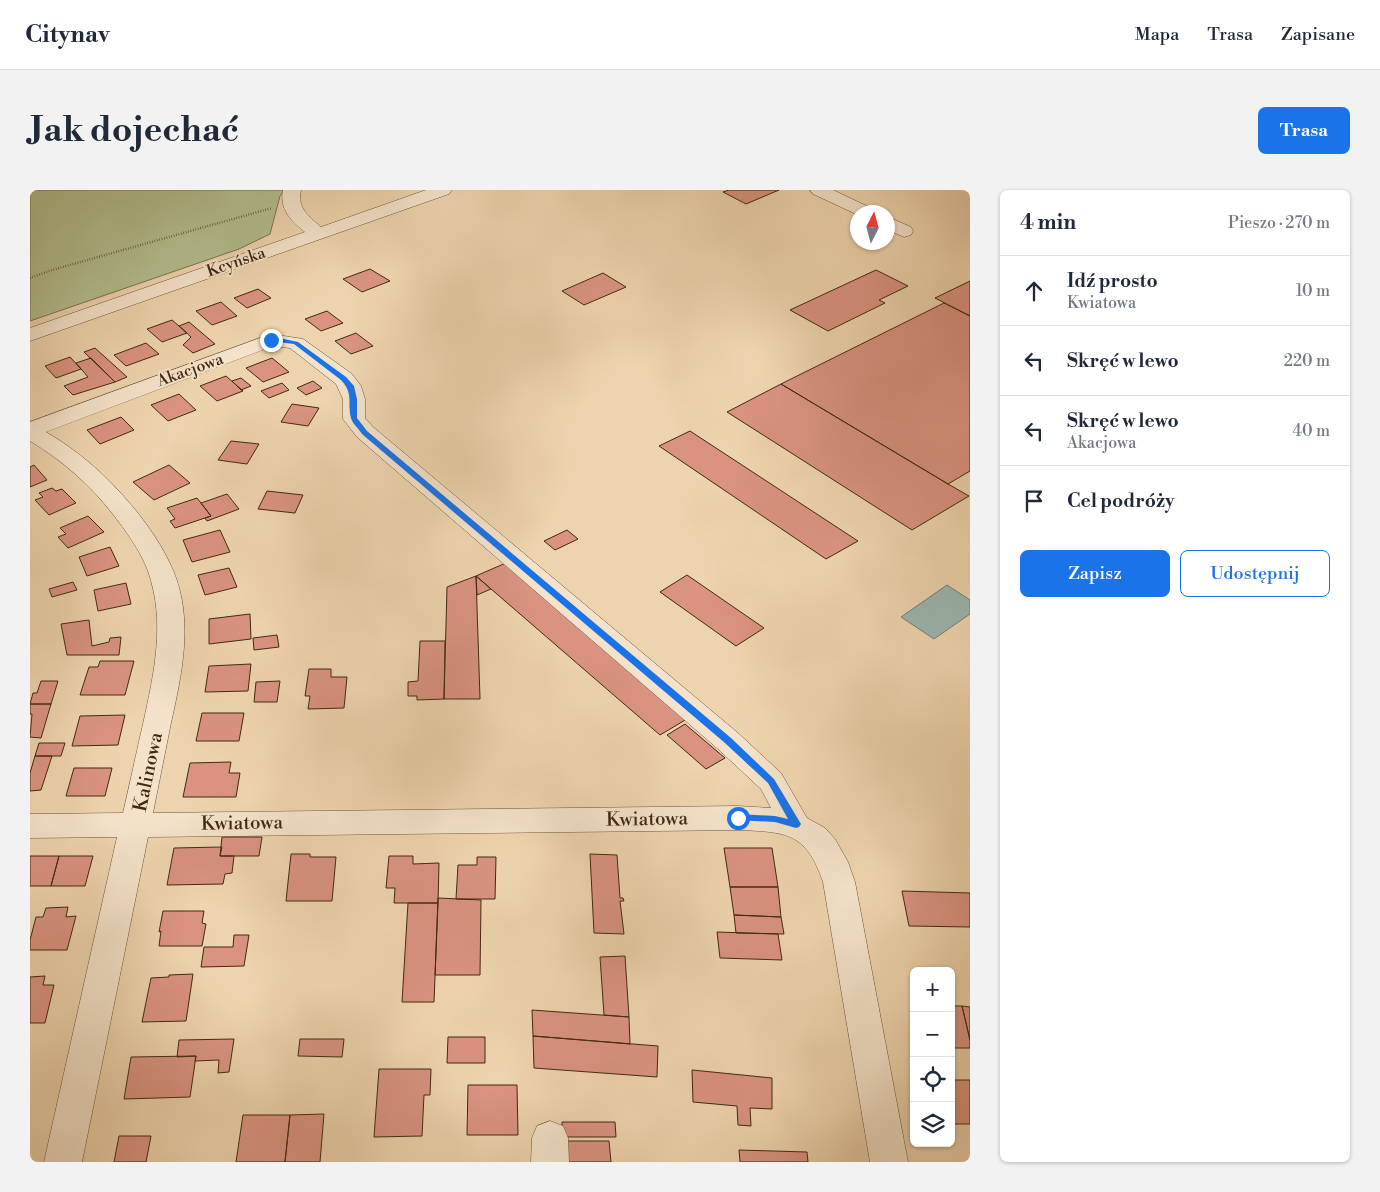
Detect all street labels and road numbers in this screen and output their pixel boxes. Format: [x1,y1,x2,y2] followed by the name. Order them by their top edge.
[204,242,269,281] street label: Kcyńska
[153,348,227,392] street label: Akacjowa
[128,730,168,814] street label: Kalinowa
[606,806,689,832] street label: Kwiatowa
[201,810,284,836] street label: Kwiatowa

